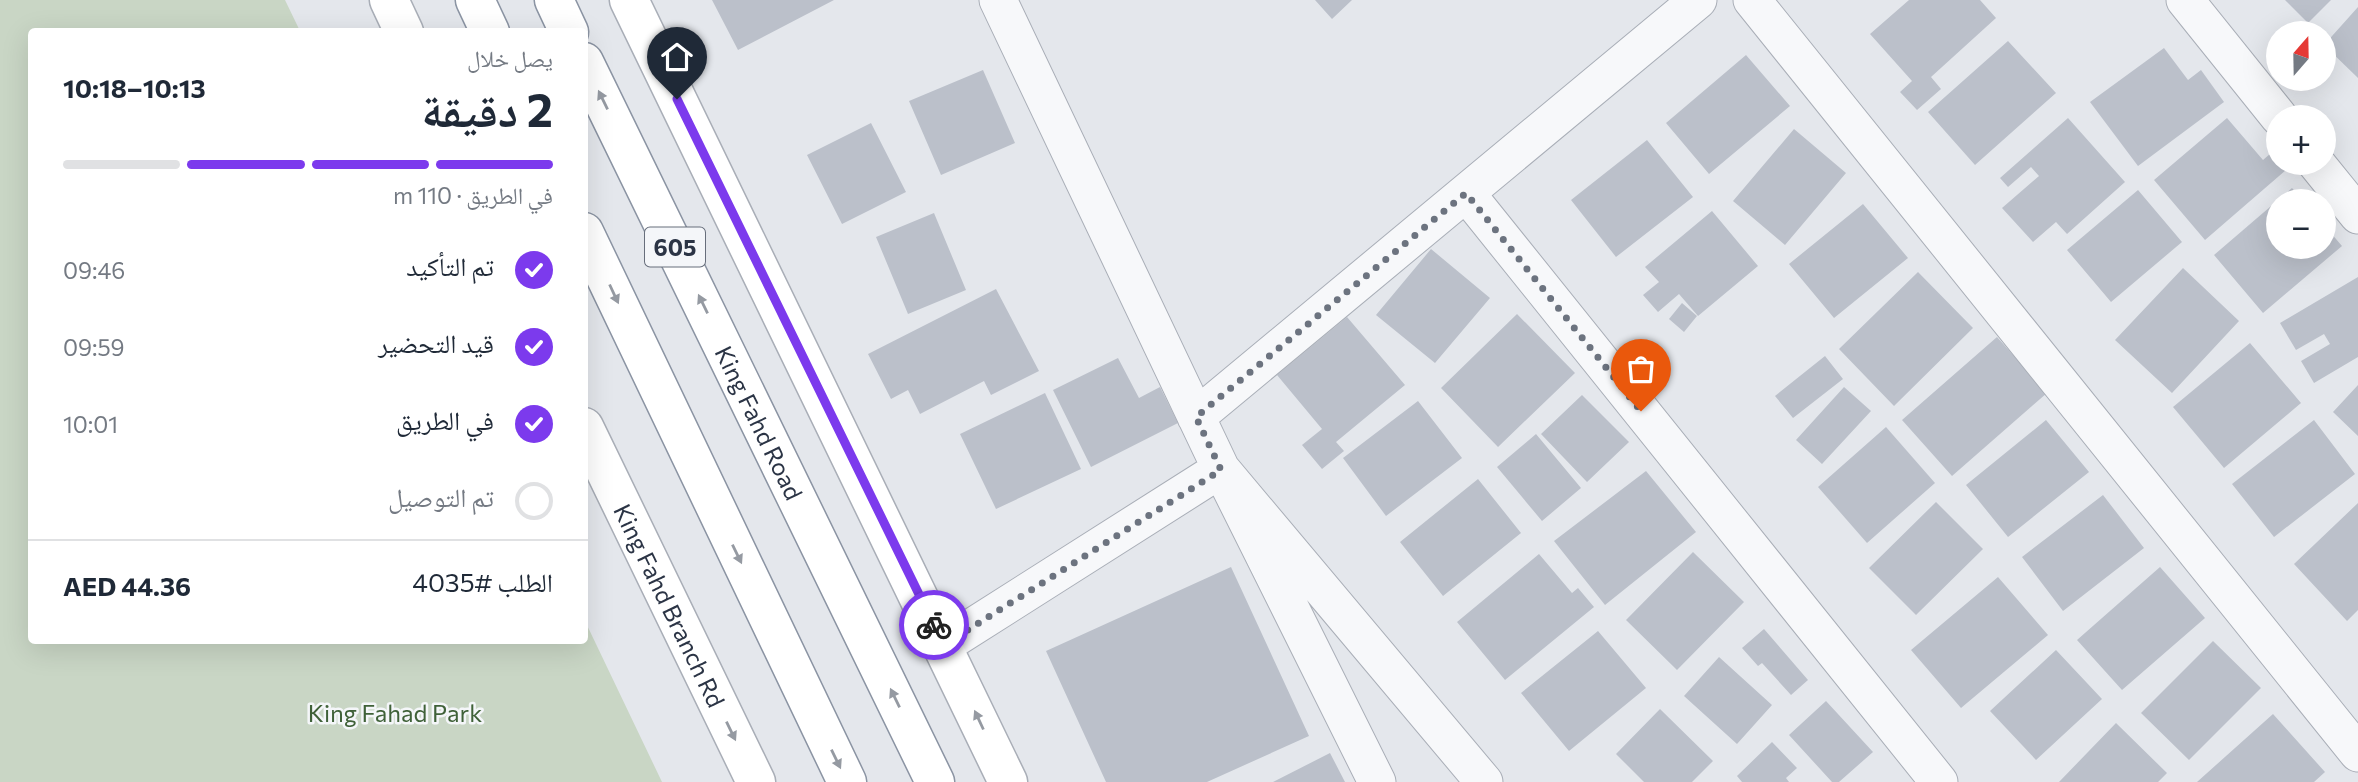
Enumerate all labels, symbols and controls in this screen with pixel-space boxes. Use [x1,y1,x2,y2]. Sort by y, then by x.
north arrow [2266,21,2336,91]
map controls [2266,21,2336,259]
pin [647,27,707,99]
icon: home [658,38,696,76]
text: يصل خلال [467,44,553,72]
text: 10:13–10:18 [63,72,206,103]
text: 2 دقيقة [421,80,553,136]
one-way arrow [597,90,608,110]
button: + [2266,105,2336,175]
text: في الطريق · 110 m [393,181,553,209]
button: − [2266,189,2336,259]
road number: 605 [645,228,705,266]
text: تم التأكيد [406,250,494,281]
icon: check [515,251,553,289]
text: 09:46 [63,256,125,284]
one-way arrow [608,284,619,304]
one-way arrow [698,294,709,314]
text: قيد التحضير [378,327,494,358]
icon: check [515,328,553,366]
text: 09:59 [63,333,125,361]
pin [1611,339,1671,411]
street label: King Fahd Road [710,341,810,504]
icon: bag [1622,350,1660,388]
text: في الطريق [396,404,494,435]
icon: check [515,405,553,443]
text: 10:01 [63,410,118,438]
text: تم التوصيل [388,481,494,512]
street label: King Fahd Branch Rd [609,499,732,712]
one-way arrow [731,544,743,564]
text: الطلب #4035 [412,566,553,597]
text: AED 44.36 [63,570,191,601]
courier [899,590,969,660]
icon: bike [915,606,953,644]
one-way arrow [889,688,901,708]
park label: King Fahad Park [308,698,482,727]
one-way arrow [973,710,985,730]
one-way arrow [726,721,737,741]
one-way arrow [830,749,842,769]

